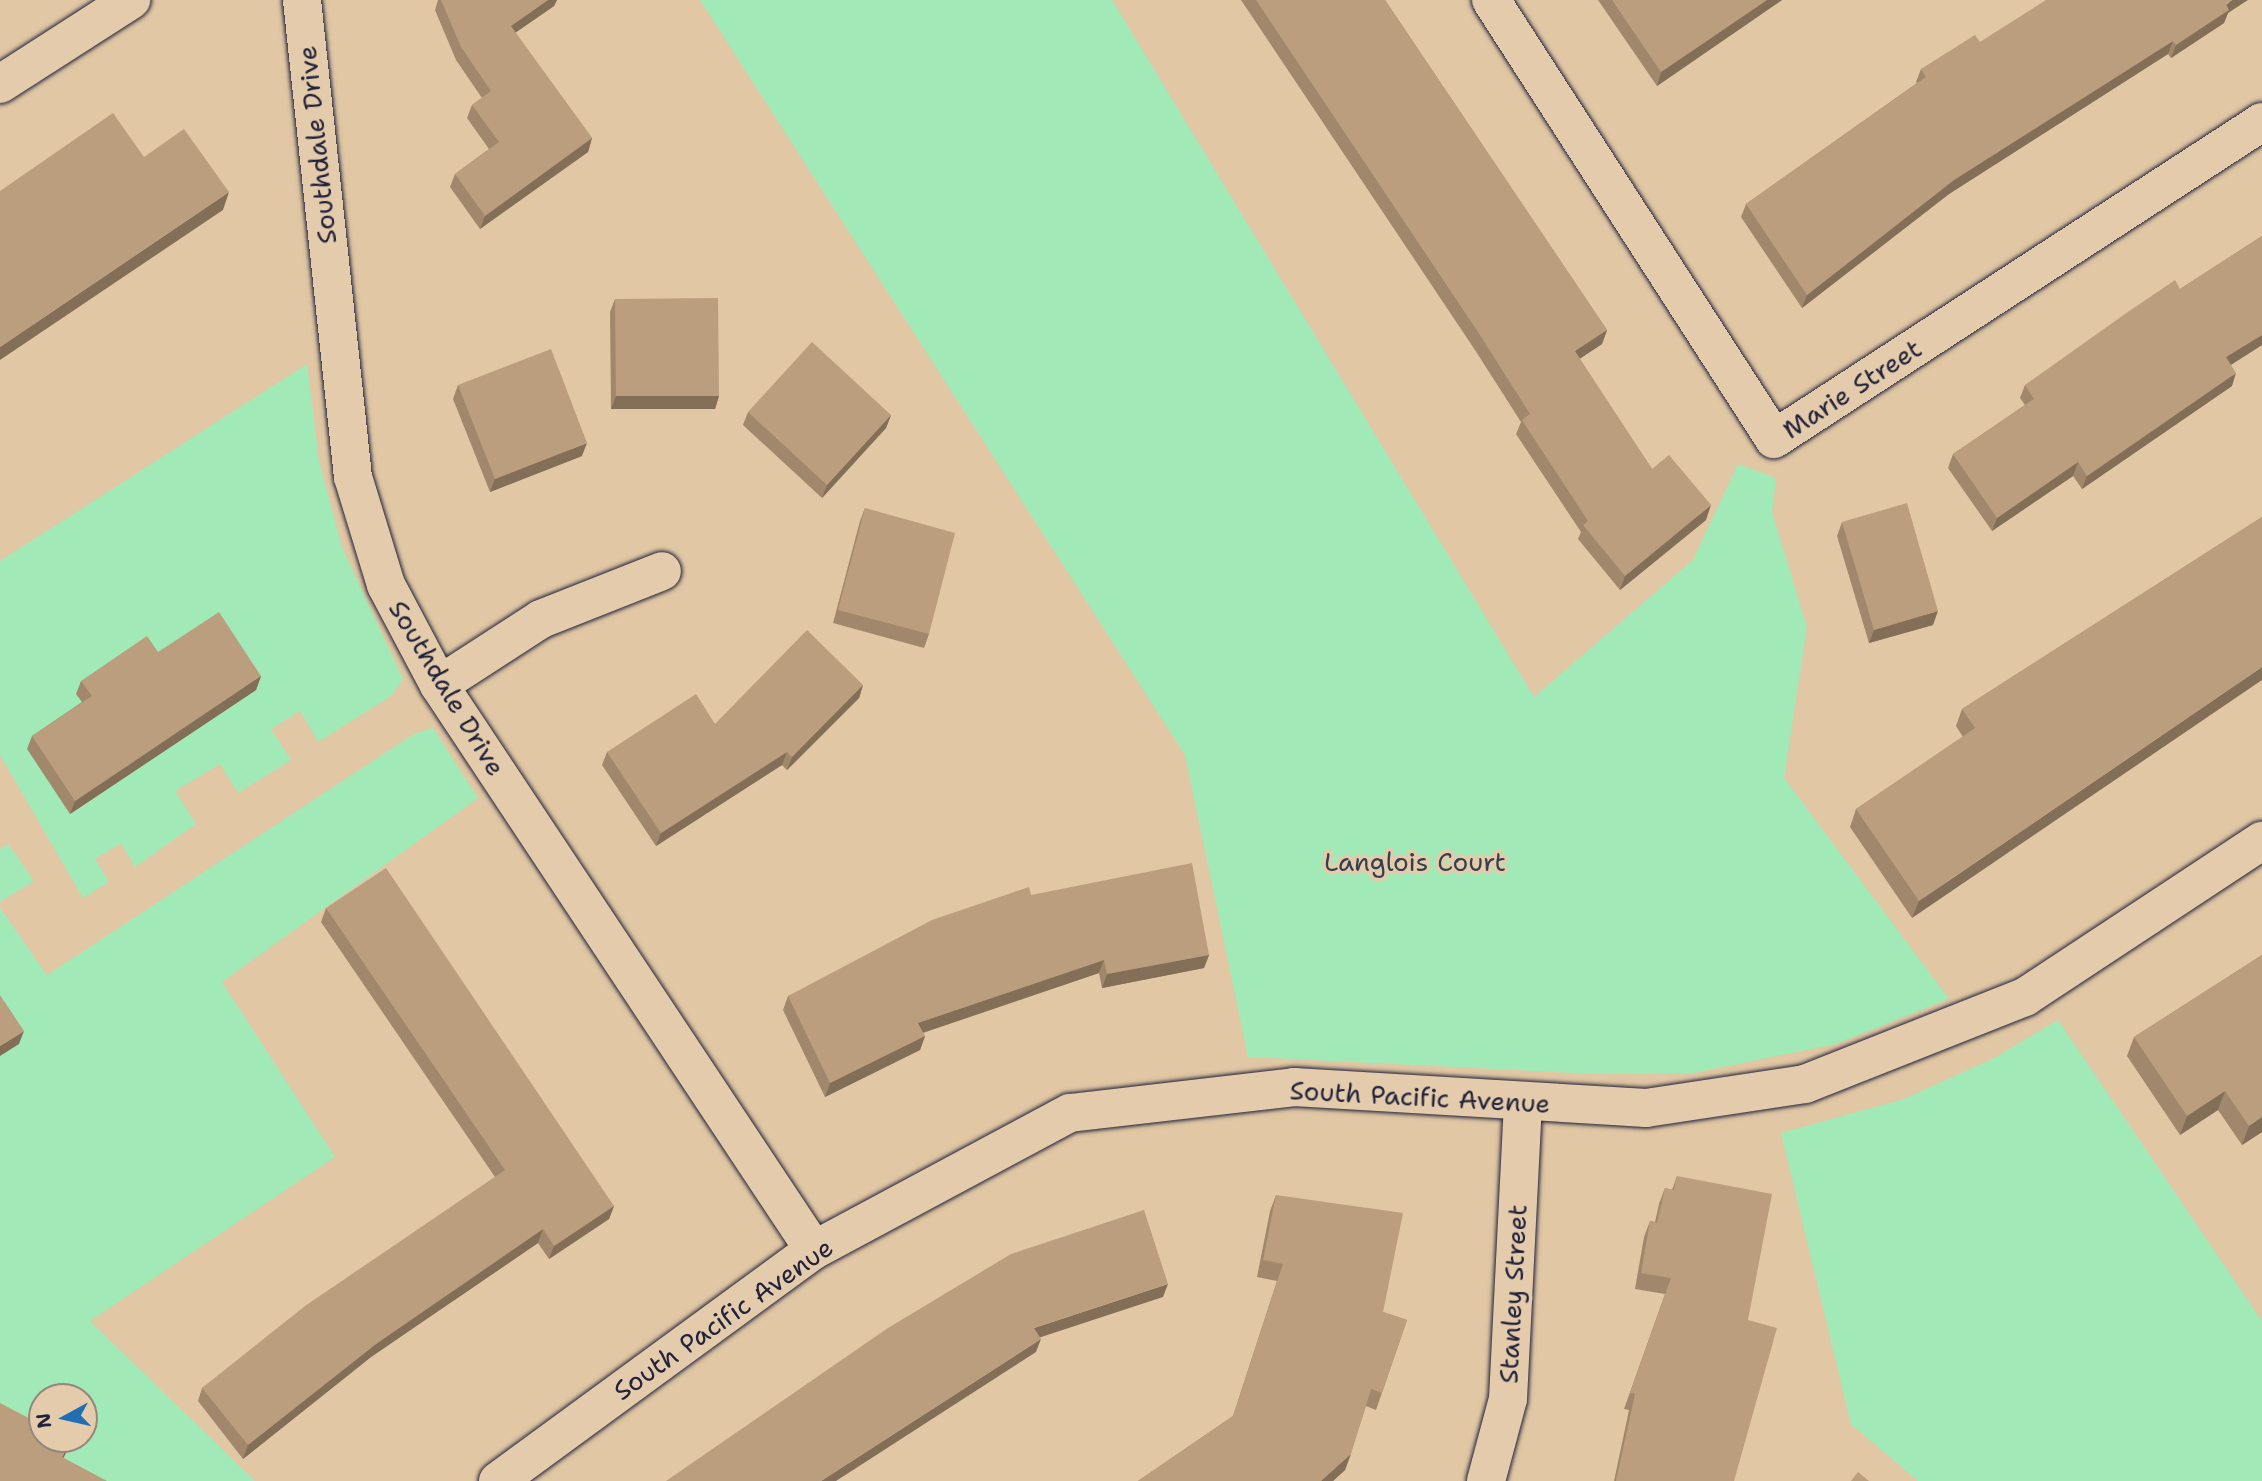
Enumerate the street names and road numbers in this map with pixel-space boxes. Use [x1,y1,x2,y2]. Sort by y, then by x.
street label: Southdale Drive [291,44,343,246]
street label: Marie Street [1777,333,1927,445]
street label: Southdale Drive [382,595,512,781]
street label: South Pacific Avenue [1289,1075,1551,1119]
street label: Stanley Street [1493,1204,1533,1384]
street label: South Pacific Avenue [607,1231,839,1407]

